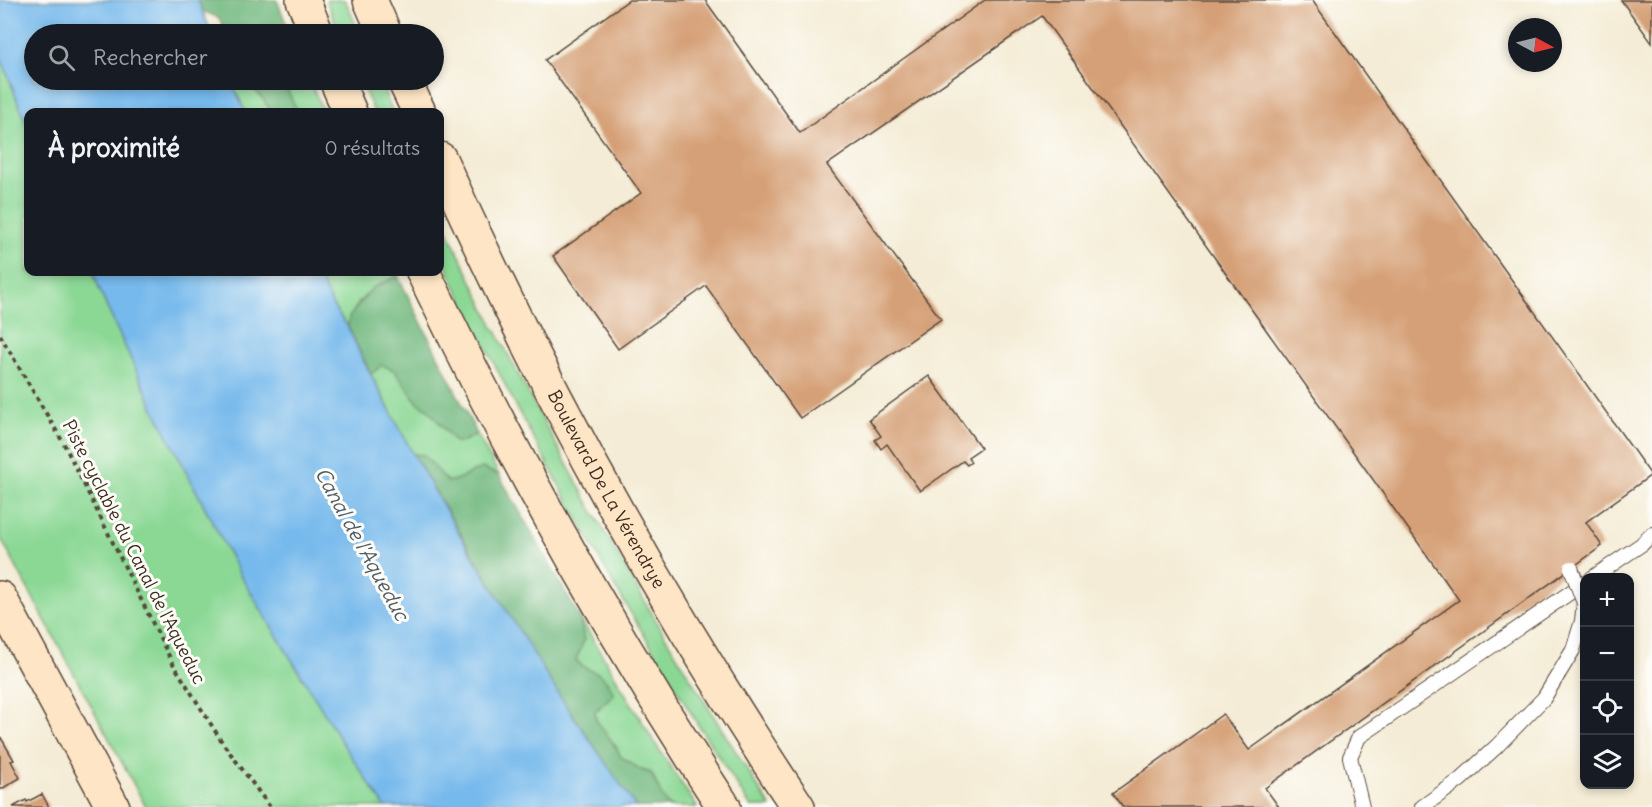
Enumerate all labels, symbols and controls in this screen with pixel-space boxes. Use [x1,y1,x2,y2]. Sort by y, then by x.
north arrow [1508,18,1562,72]
search box [24,24,444,90]
icon: search [45,41,78,74]
text: Rechercher [93,43,208,71]
text: À proximité [48,131,180,164]
text: 0 résultats [324,135,420,160]
street label: Boulevard De La Vérendrye [543,386,671,592]
street label: Piste cyclable du Canal de l'Aqueduc [58,416,211,688]
water label: Canal de l'Aqueduc [310,463,416,626]
map controls [1580,573,1634,789]
button: + [1580,573,1634,627]
button: − [1580,627,1634,681]
button: locate [1580,681,1634,735]
button: layers [1580,735,1634,789]

